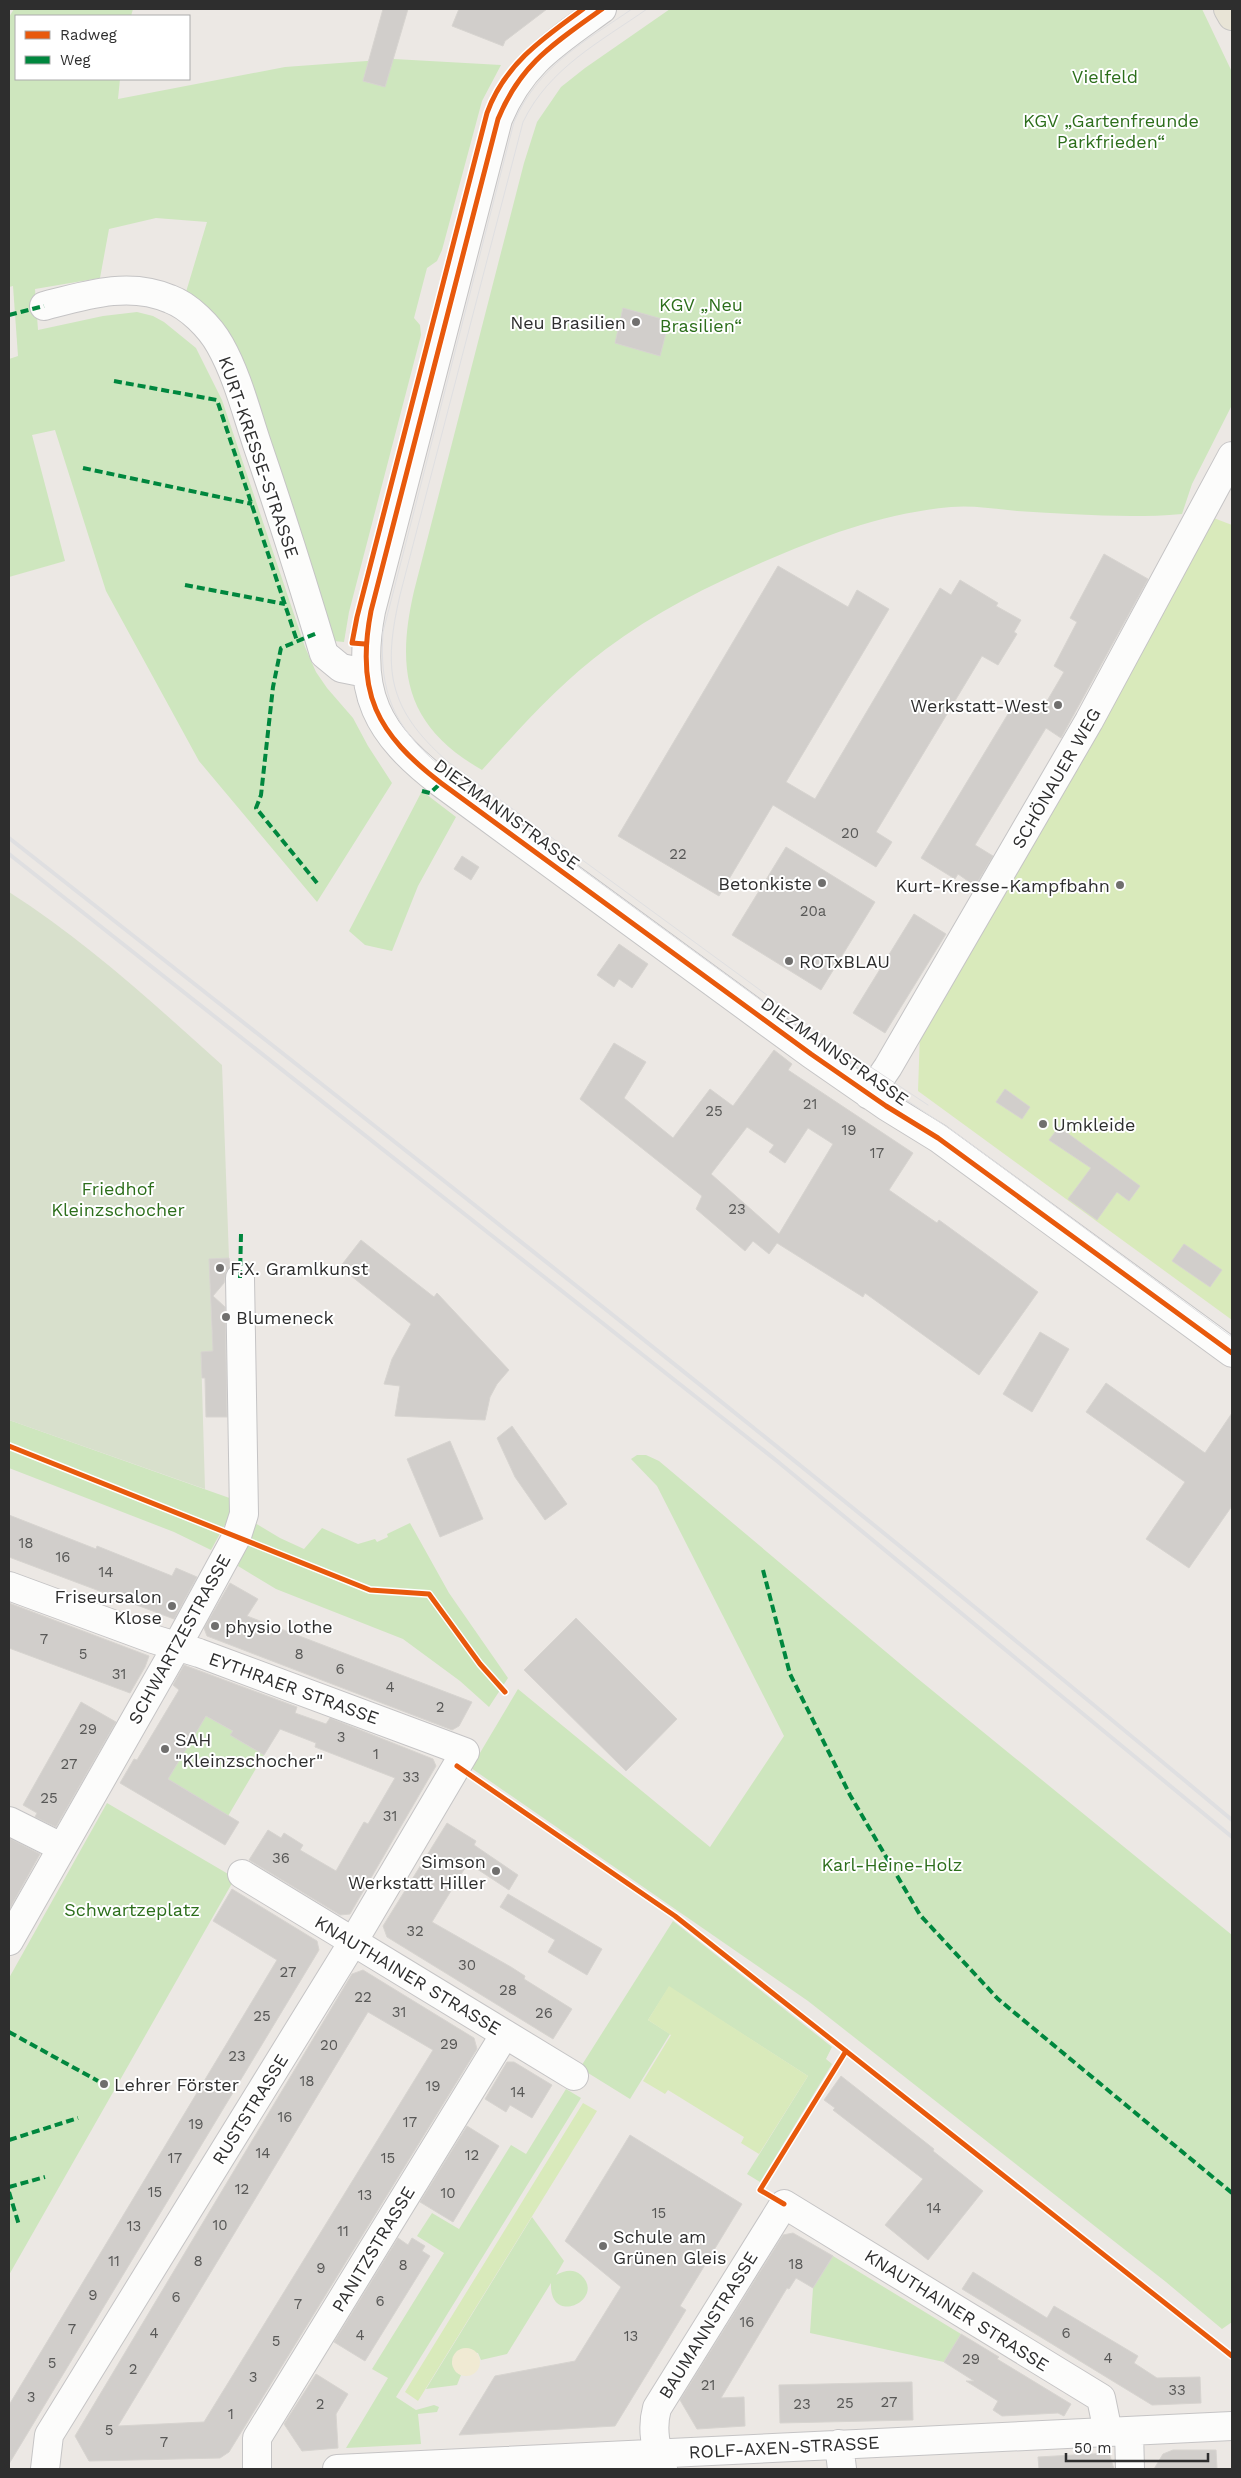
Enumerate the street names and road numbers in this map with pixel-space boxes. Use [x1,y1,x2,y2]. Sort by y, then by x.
street label: KURT-KRESSE-STRASSE [214,353,304,561]
street label: SCHÖNAUER WEG [1007,704,1105,852]
street label: DIEZMANNSTRASSE [430,754,584,874]
street label: DIEZMANNSTRASSE [757,992,913,1110]
street label: SCHWARTZESTRASSE [124,1550,234,1728]
street label: EYTHRAER STRASSE [206,1647,382,1729]
street label: KNAUTHAINER STRASSE [311,1911,505,2039]
street label: RUSTSTRASSE [208,2050,292,2168]
street label: PANITZSTRASSE [327,2182,419,2316]
street label: KNAUTHAINER STRASSE [861,2245,1053,2375]
street label: BAUMANNSTRASSE [654,2248,762,2402]
street label: ROLF-AXEN-STRASSE [688,2432,880,2462]

